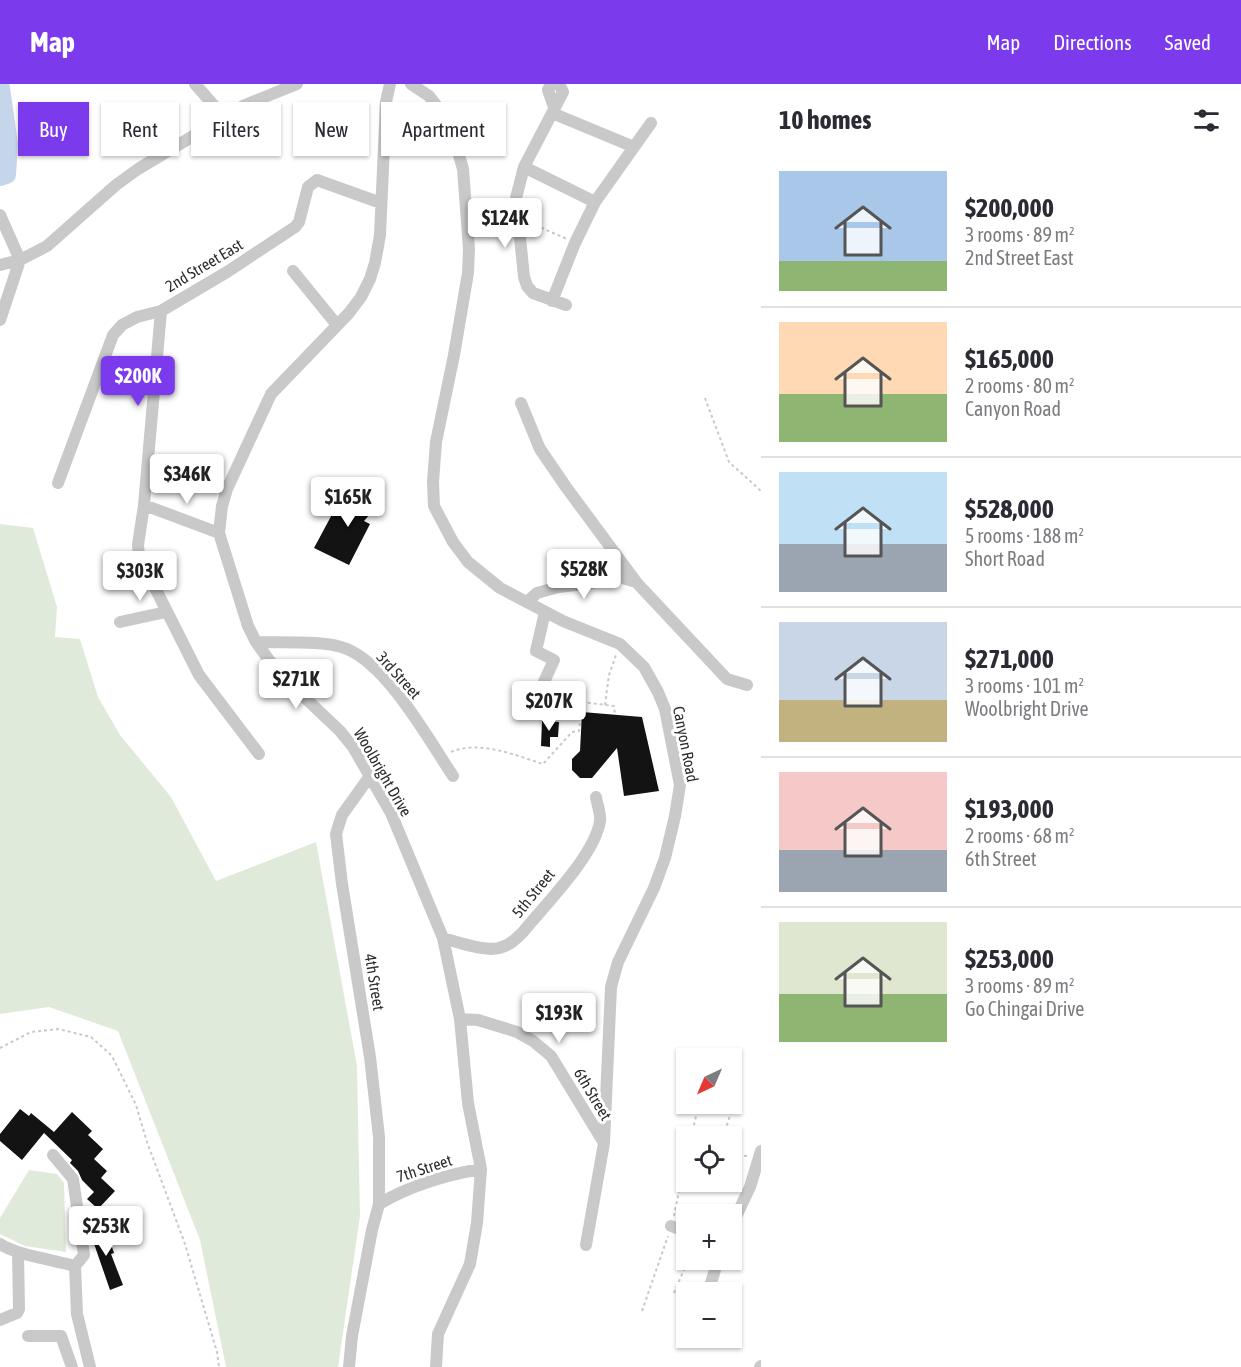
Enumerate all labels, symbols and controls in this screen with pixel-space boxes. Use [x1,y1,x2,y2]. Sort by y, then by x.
text: Map [30,26,75,58]
text: Map [986,30,1020,54]
text: Directions [1053,30,1132,54]
text: Saved [1165,30,1211,54]
chip: Buy [18,102,89,156]
chip: Rent [101,102,179,156]
chip: Filters [191,102,281,156]
chip: New [293,102,369,156]
chip: Apartment [381,102,506,156]
icon: filters [1190,104,1223,137]
text: 10 homes [779,105,872,135]
text: $200,000 [965,193,1054,223]
icon: home [827,195,899,267]
pin: $124K [463,198,547,249]
text: $124K [482,206,528,229]
text: 3 rooms · 89 m² [965,223,1075,246]
street label: 2nd Street East [162,235,246,295]
text: 2nd Street East [965,246,1074,269]
text: $165,000 [965,344,1054,374]
icon: home [827,346,899,418]
pin: $200K [96,356,180,407]
text: $200K [115,364,161,387]
text: 2 rooms · 80 m² [965,374,1075,397]
text: Canyon Road [965,397,1061,420]
pin: $346K [145,454,229,505]
text: $346K [164,462,210,485]
pin: $165K [306,477,390,528]
text: $165K [325,485,371,508]
text: $528,000 [965,494,1054,524]
icon: home [827,496,899,568]
text: 5 rooms · 188 m² [965,524,1084,547]
text: Short Road [965,547,1045,570]
pin: $528K [542,549,626,600]
pin: $303K [98,551,182,602]
text: $528K [561,557,607,580]
text: $303K [117,559,163,582]
text: $271,000 [965,644,1054,674]
icon: home [827,646,899,718]
street label: 3rd Street [373,648,425,703]
pin: $271K [254,659,338,710]
text: $271K [273,667,319,690]
text: 3 rooms · 101 m² [965,674,1084,697]
pin: $207K [507,681,591,732]
text: $207K [526,689,572,712]
text: Woolbright Drive [965,697,1089,720]
street label: Canyon Road [669,705,702,784]
street label: Woolbright Drive [350,725,416,820]
text: $193,000 [965,794,1054,824]
icon: home [827,796,899,868]
text: 2 rooms · 68 m² [965,824,1075,847]
text: 6th Street [965,847,1036,870]
street label: 5th Street [508,865,558,921]
text: $253,000 [965,944,1054,974]
icon: home [827,946,899,1018]
street label: 4th Street [362,952,388,1012]
text: 3 rooms · 89 m² [965,974,1075,997]
pin: $193K [517,993,601,1044]
text: Go Chingai Drive [965,997,1084,1020]
text: $193K [536,1001,582,1024]
north arrow [676,1048,742,1114]
map controls [676,1048,742,1348]
street label: 6th Street [571,1065,616,1123]
button: locate [676,1126,742,1192]
street label: 7th Street [394,1150,454,1185]
button: + [676,1204,742,1270]
pin: $253K [64,1206,148,1257]
text: $253K [83,1214,129,1237]
button: − [676,1282,742,1348]

